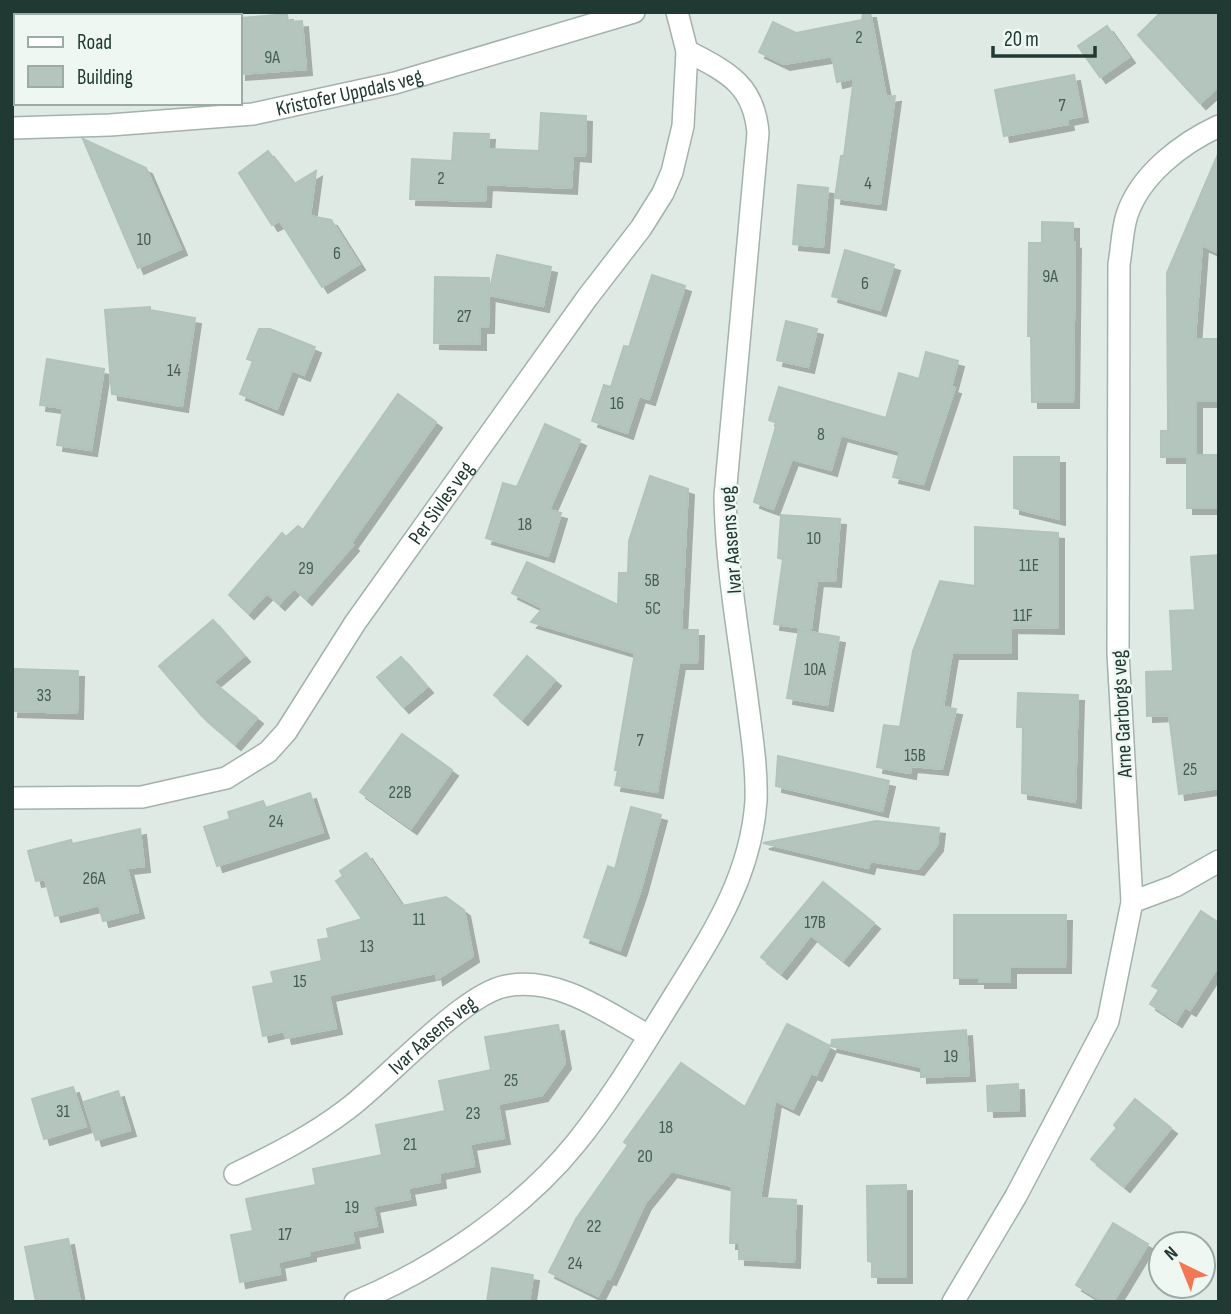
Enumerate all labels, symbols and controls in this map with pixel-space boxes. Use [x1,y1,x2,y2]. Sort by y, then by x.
legend [14,14,242,105]
scale bar [993,14,1094,58]
house number: 2 [855,27,863,48]
text: 20 m [1004,27,1039,52]
text: Road [77,30,112,55]
house number: 9A [264,47,280,68]
street label: Kristofer Uppdals veg [274,63,425,121]
text: Building [77,65,133,90]
house number: 7 [1058,95,1066,116]
house number: 2 [437,168,445,189]
house number: 4 [864,173,872,194]
house number: 10 [137,229,151,250]
house number: 6 [333,243,341,264]
house number: 9A [1042,266,1058,287]
house number: 6 [861,273,869,294]
house number: 27 [457,306,472,327]
house number: 14 [167,360,181,381]
house number: 16 [610,393,624,414]
house number: 8 [817,424,825,445]
street label: Per Sivles veg [403,457,479,549]
street label: Ivar Aasens veg [715,485,747,595]
house number: 18 [518,514,532,535]
house number: 10 [807,528,821,549]
house number: 11E [1019,555,1039,576]
house number: 29 [298,558,314,579]
house number: 5B [644,570,660,591]
house number: 5C [645,598,661,619]
house number: 11F [1013,605,1033,626]
street label: Arne Garborgs veg [1106,650,1138,779]
house number: 10A [804,659,826,680]
house number: 33 [36,685,52,706]
house number: 7 [636,730,644,751]
house number: 15B [904,745,926,766]
house number: 25 [1183,759,1197,780]
house number: 22B [389,782,411,803]
house number: 24 [269,811,284,832]
house number: 26A [82,868,106,889]
house number: 11 [413,909,426,930]
house number: 17B [804,912,826,933]
house number: 13 [360,936,374,957]
house number: 15 [293,971,307,992]
street label: Ivar Aasens veg [383,990,481,1079]
house number: 19 [944,1046,958,1067]
house number: 25 [504,1070,518,1091]
house number: 31 [56,1101,71,1122]
house number: 23 [466,1103,481,1124]
house number: 18 [659,1117,673,1138]
house number: 21 [403,1134,418,1155]
house number: 20 [637,1146,653,1167]
house number: 19 [345,1197,359,1218]
house number: 22 [587,1216,601,1237]
house number: 17 [278,1224,293,1245]
north arrow [1147,1230,1217,1300]
text: N [1160,1242,1183,1266]
house number: 24 [568,1253,583,1274]

